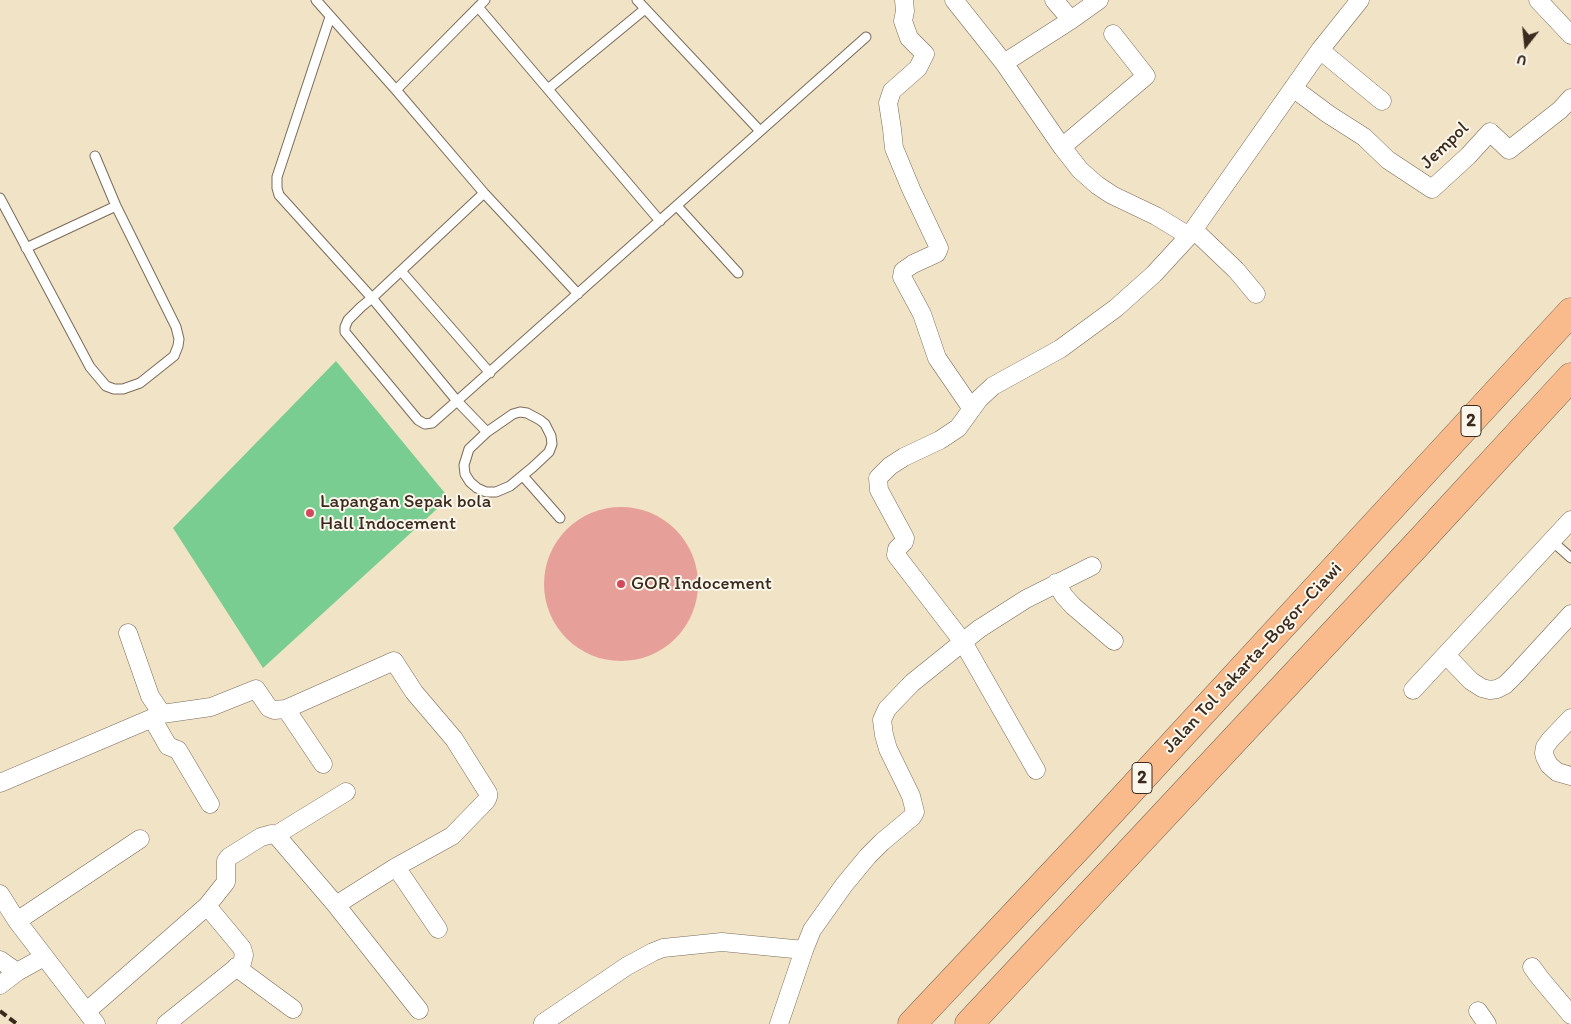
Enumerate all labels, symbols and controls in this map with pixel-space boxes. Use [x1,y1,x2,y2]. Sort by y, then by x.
north arrow [1501,20,1551,70]
text: U [1515,50,1529,69]
street label: Jempol [1416,117,1474,175]
road number: 2 [1461,406,1481,436]
place label: Lapangan Sepak bola Hall Indocement [320,491,491,535]
marker: Lapangan Sepak bola Hall Indocement [304,507,316,519]
street label: Jalan Tol Jakarta–Bogor–Ciawi [1158,558,1348,758]
place label: GOR Indocement [631,573,772,595]
marker: GOR Indocement [615,578,627,590]
road number: 2 [1132,762,1152,794]

